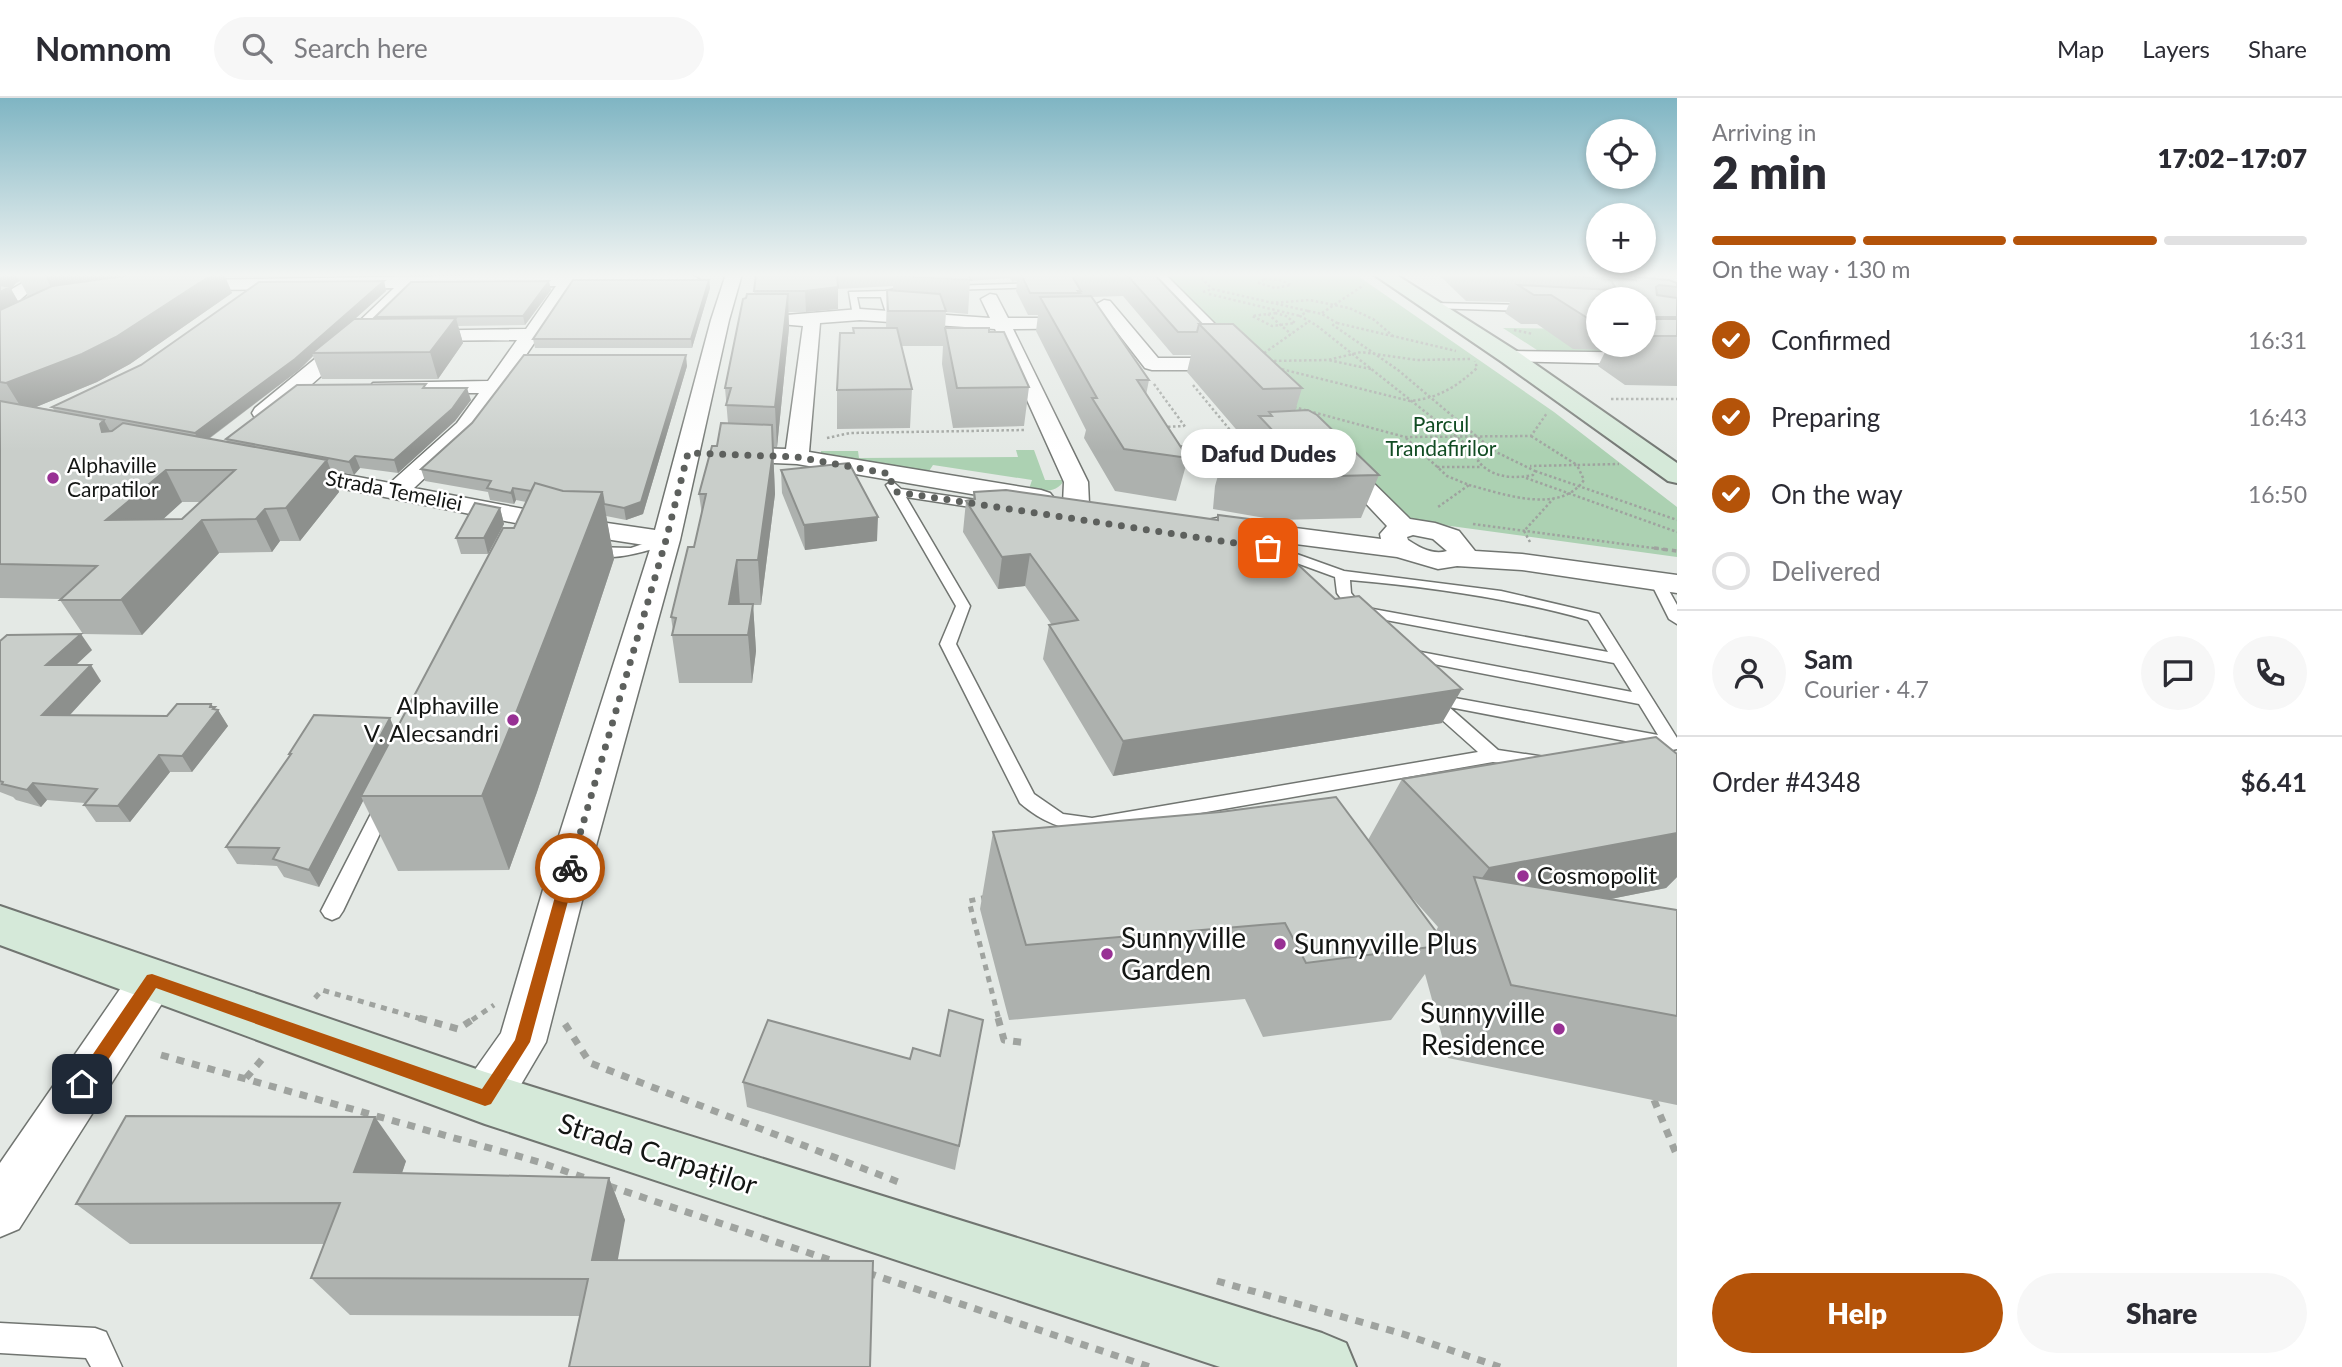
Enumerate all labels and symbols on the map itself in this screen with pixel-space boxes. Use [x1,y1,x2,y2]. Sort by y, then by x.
park label: Parcul Trandafirilor [1386,411,1497,460]
callout: Dafud Dudes [1180,429,1356,478]
place label: Alphaville Carpatilor [67,452,159,501]
street label: Strada Temeliei [324,464,465,515]
marker: Alphaville Carpatilor [45,470,61,486]
pin [1238,518,1298,578]
place label: Alphaville V. Alecsandri [364,690,499,747]
marker: Alphaville V. Alecsandri [505,712,521,728]
courier [535,833,605,903]
place label: Cosmopolit [1537,860,1658,889]
marker: Cosmopolit [1515,868,1531,884]
place label: Sunnyville Garden [1121,920,1246,986]
place label: Sunnyville Plus [1294,926,1477,960]
marker: Sunnyville Plus [1272,936,1288,952]
marker: Sunnyville Garden [1099,946,1115,962]
place label: Sunnyville Residence [1420,995,1545,1061]
marker: Sunnyville Residence [1551,1021,1567,1037]
pin [52,1054,112,1114]
street label: Strada Carpaților [555,1105,762,1201]

